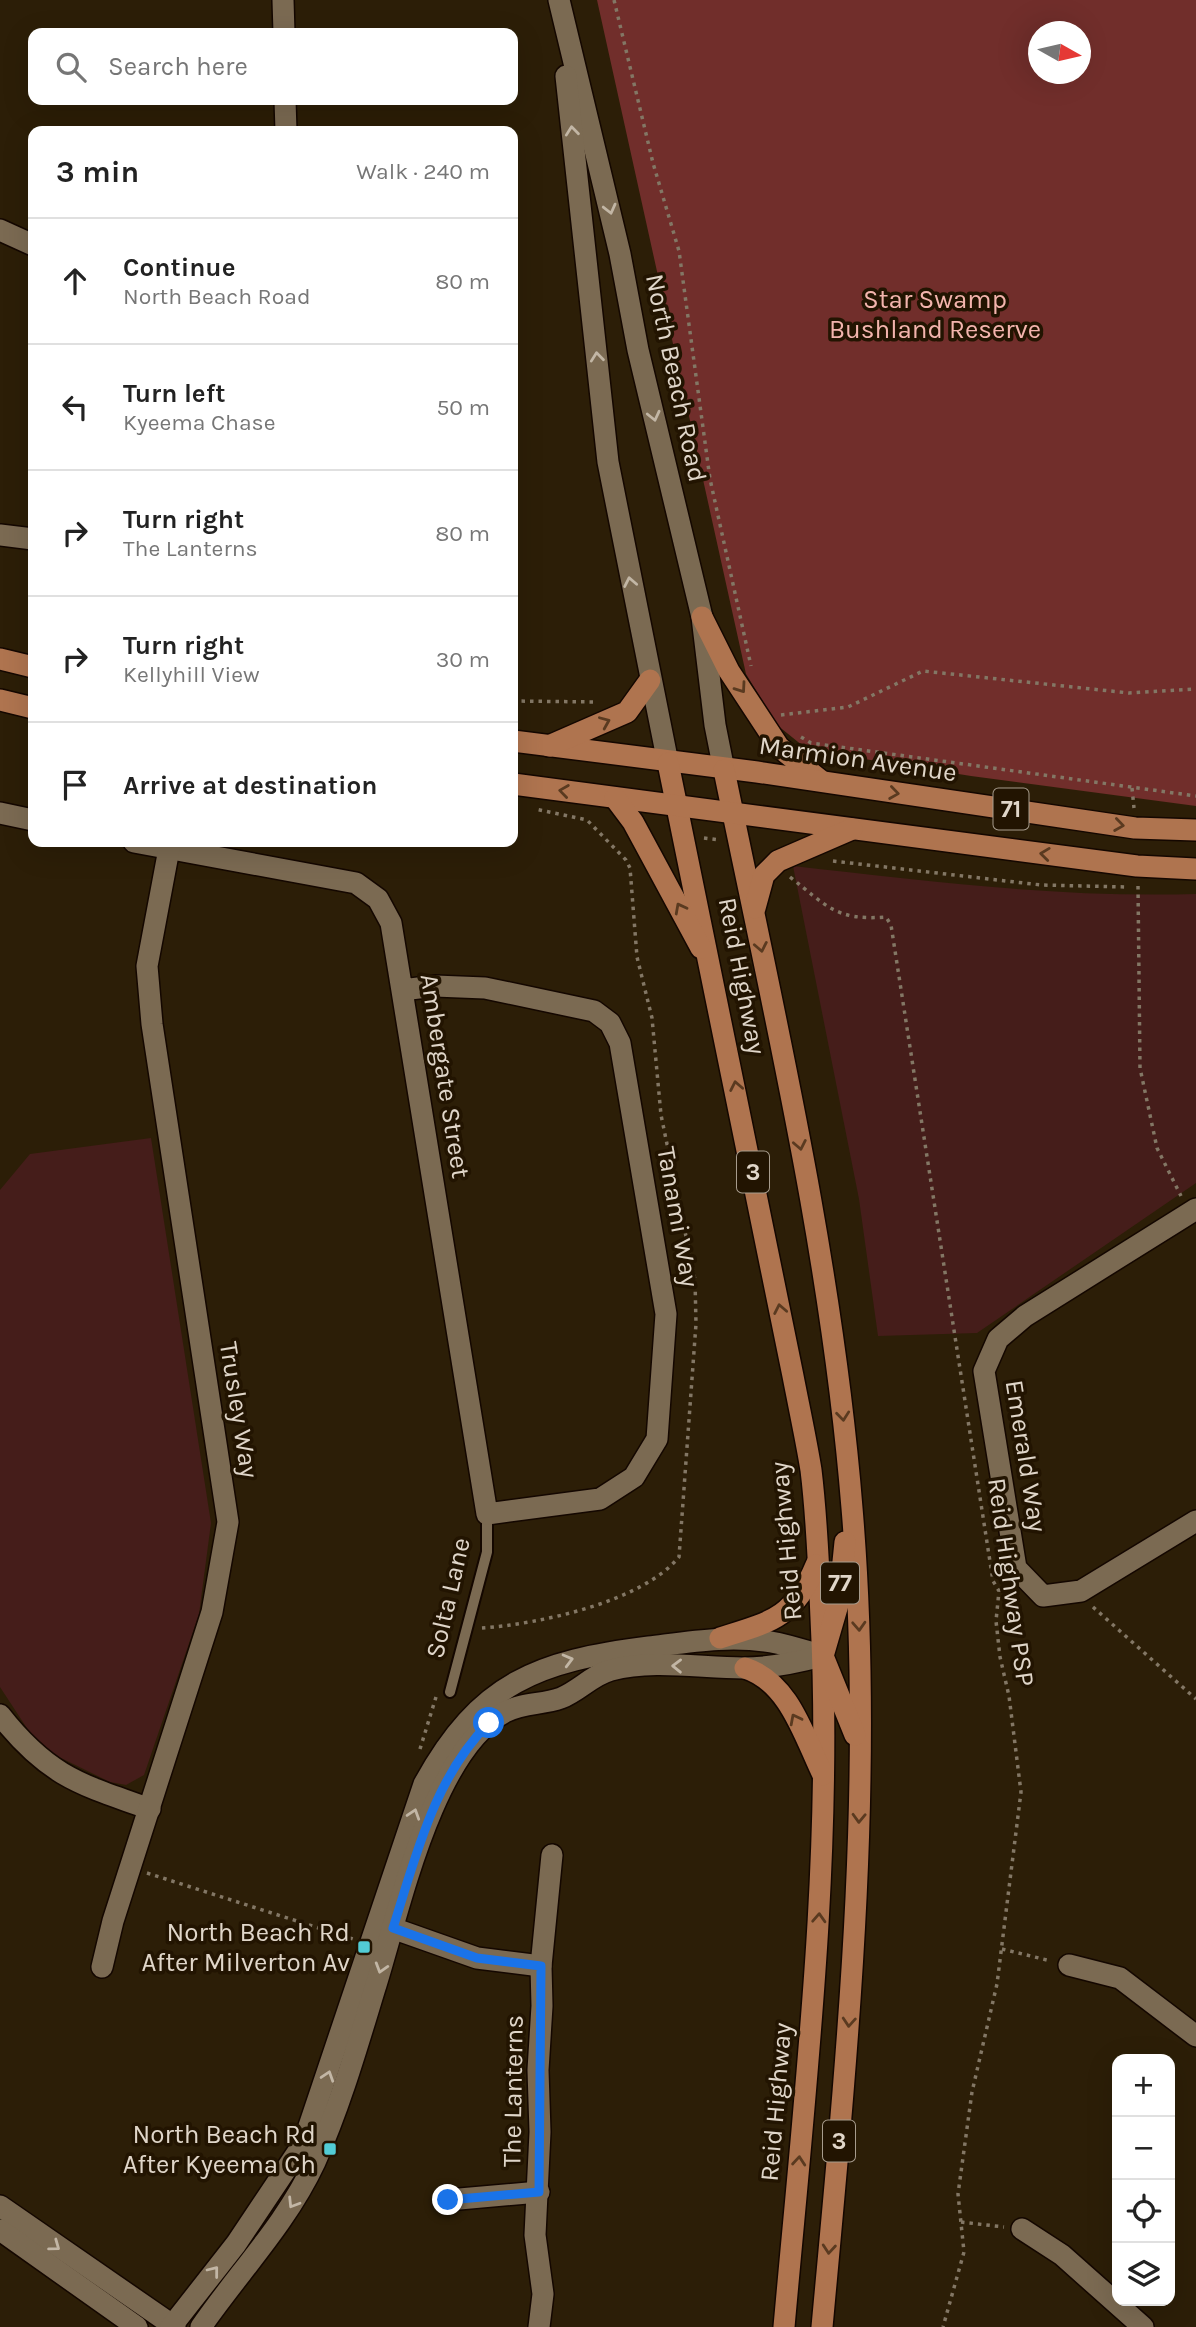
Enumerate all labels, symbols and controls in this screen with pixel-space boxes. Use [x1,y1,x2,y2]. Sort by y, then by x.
north arrow [1028,21,1091,84]
search box [28,28,518,105]
icon: search [52,48,90,86]
text: Search here [108,51,248,82]
one-way arrow [565,125,580,136]
text: 3 min [56,154,139,190]
text: Walk · 240 m [356,158,490,185]
one-way arrow [602,203,616,215]
text: Continue [123,252,235,283]
icon: ahead [56,262,94,300]
text: 80 m [435,268,490,295]
street label: North Beach Road [639,271,713,485]
text: North Beach Road [123,283,311,310]
park label: Star Swamp Bushland Reserve [829,284,1041,345]
one-way arrow [590,351,605,362]
text: Turn left [123,378,225,409]
icon: left [56,388,94,426]
text: 50 m [436,394,490,421]
text: Kyeema Chase [123,409,275,436]
one-way arrow [646,410,660,422]
text: Turn right [123,504,244,535]
icon: right [56,514,94,552]
text: 80 m [435,520,490,547]
text: The Lanterns [123,535,258,562]
one-way arrow [624,576,639,588]
text: Turn right [123,630,244,661]
icon: right [56,640,94,678]
text: 30 m [436,646,490,673]
text: Kellyhill View [123,661,260,688]
one-way arrow [733,680,745,693]
one-way arrow [598,716,610,730]
street label: Marmion Avenue [757,730,959,788]
icon: arrive [56,766,94,804]
text: Arrive at destination [123,770,377,801]
one-way arrow [558,784,570,799]
one-way arrow [888,785,899,800]
road number: 71 [993,788,1028,830]
one-way arrow [1113,817,1125,832]
one-way arrow [1040,847,1051,862]
street label: Reid Highway [712,895,772,1057]
one-way arrow [675,903,688,915]
one-way arrow [752,941,767,953]
street label: Ambergate Street [414,972,477,1181]
one-way arrow [729,1080,744,1092]
one-way arrow [792,1139,807,1151]
street label: Tanami Way [650,1144,706,1290]
road number: 3 [737,1152,769,1192]
one-way arrow [773,1303,788,1315]
street label: Trusley Way [213,1340,265,1480]
street label: Emerald Way [999,1378,1053,1534]
one-way arrow [835,1410,850,1422]
street label: Reid Highway [764,1460,808,1622]
street label: Reid Highway PSP [981,1476,1041,1688]
street label: Solta Lane [419,1535,477,1661]
road number: 77 [821,1562,859,1604]
one-way arrow [851,1621,866,1632]
one-way arrow [562,1654,574,1669]
one-way arrow [671,1658,682,1674]
route start [473,1707,504,1738]
one-way arrow [790,1714,804,1726]
one-way arrow [406,1808,420,1820]
one-way arrow [851,1813,866,1824]
one-way arrow [811,1913,826,1924]
place label: North Beach Rd After Milverton Av [142,1917,350,1978]
marker: North Beach Rd After Milverton Av [356,1939,372,1955]
one-way arrow [375,1961,390,1973]
street label: The Lanterns [496,2015,530,2167]
one-way arrow [842,2017,857,2028]
street label: Reid Highway [754,2021,798,2183]
map controls [1112,2054,1175,2306]
button: + [1112,2054,1175,2117]
one-way arrow [320,2071,334,2083]
button: − [1112,2117,1175,2180]
place label: North Beach Rd After Kyeema Ch [123,2119,316,2180]
road number: 3 [823,2120,855,2162]
marker: North Beach Rd After Kyeema Ch [322,2141,338,2157]
one-way arrow [791,2156,806,2167]
button: locate [1112,2180,1175,2243]
route end [432,2184,463,2215]
one-way arrow [288,2195,301,2208]
one-way arrow [47,2238,60,2250]
button: layers [1112,2243,1175,2306]
one-way arrow [822,2244,837,2255]
one-way arrow [206,2266,219,2279]

